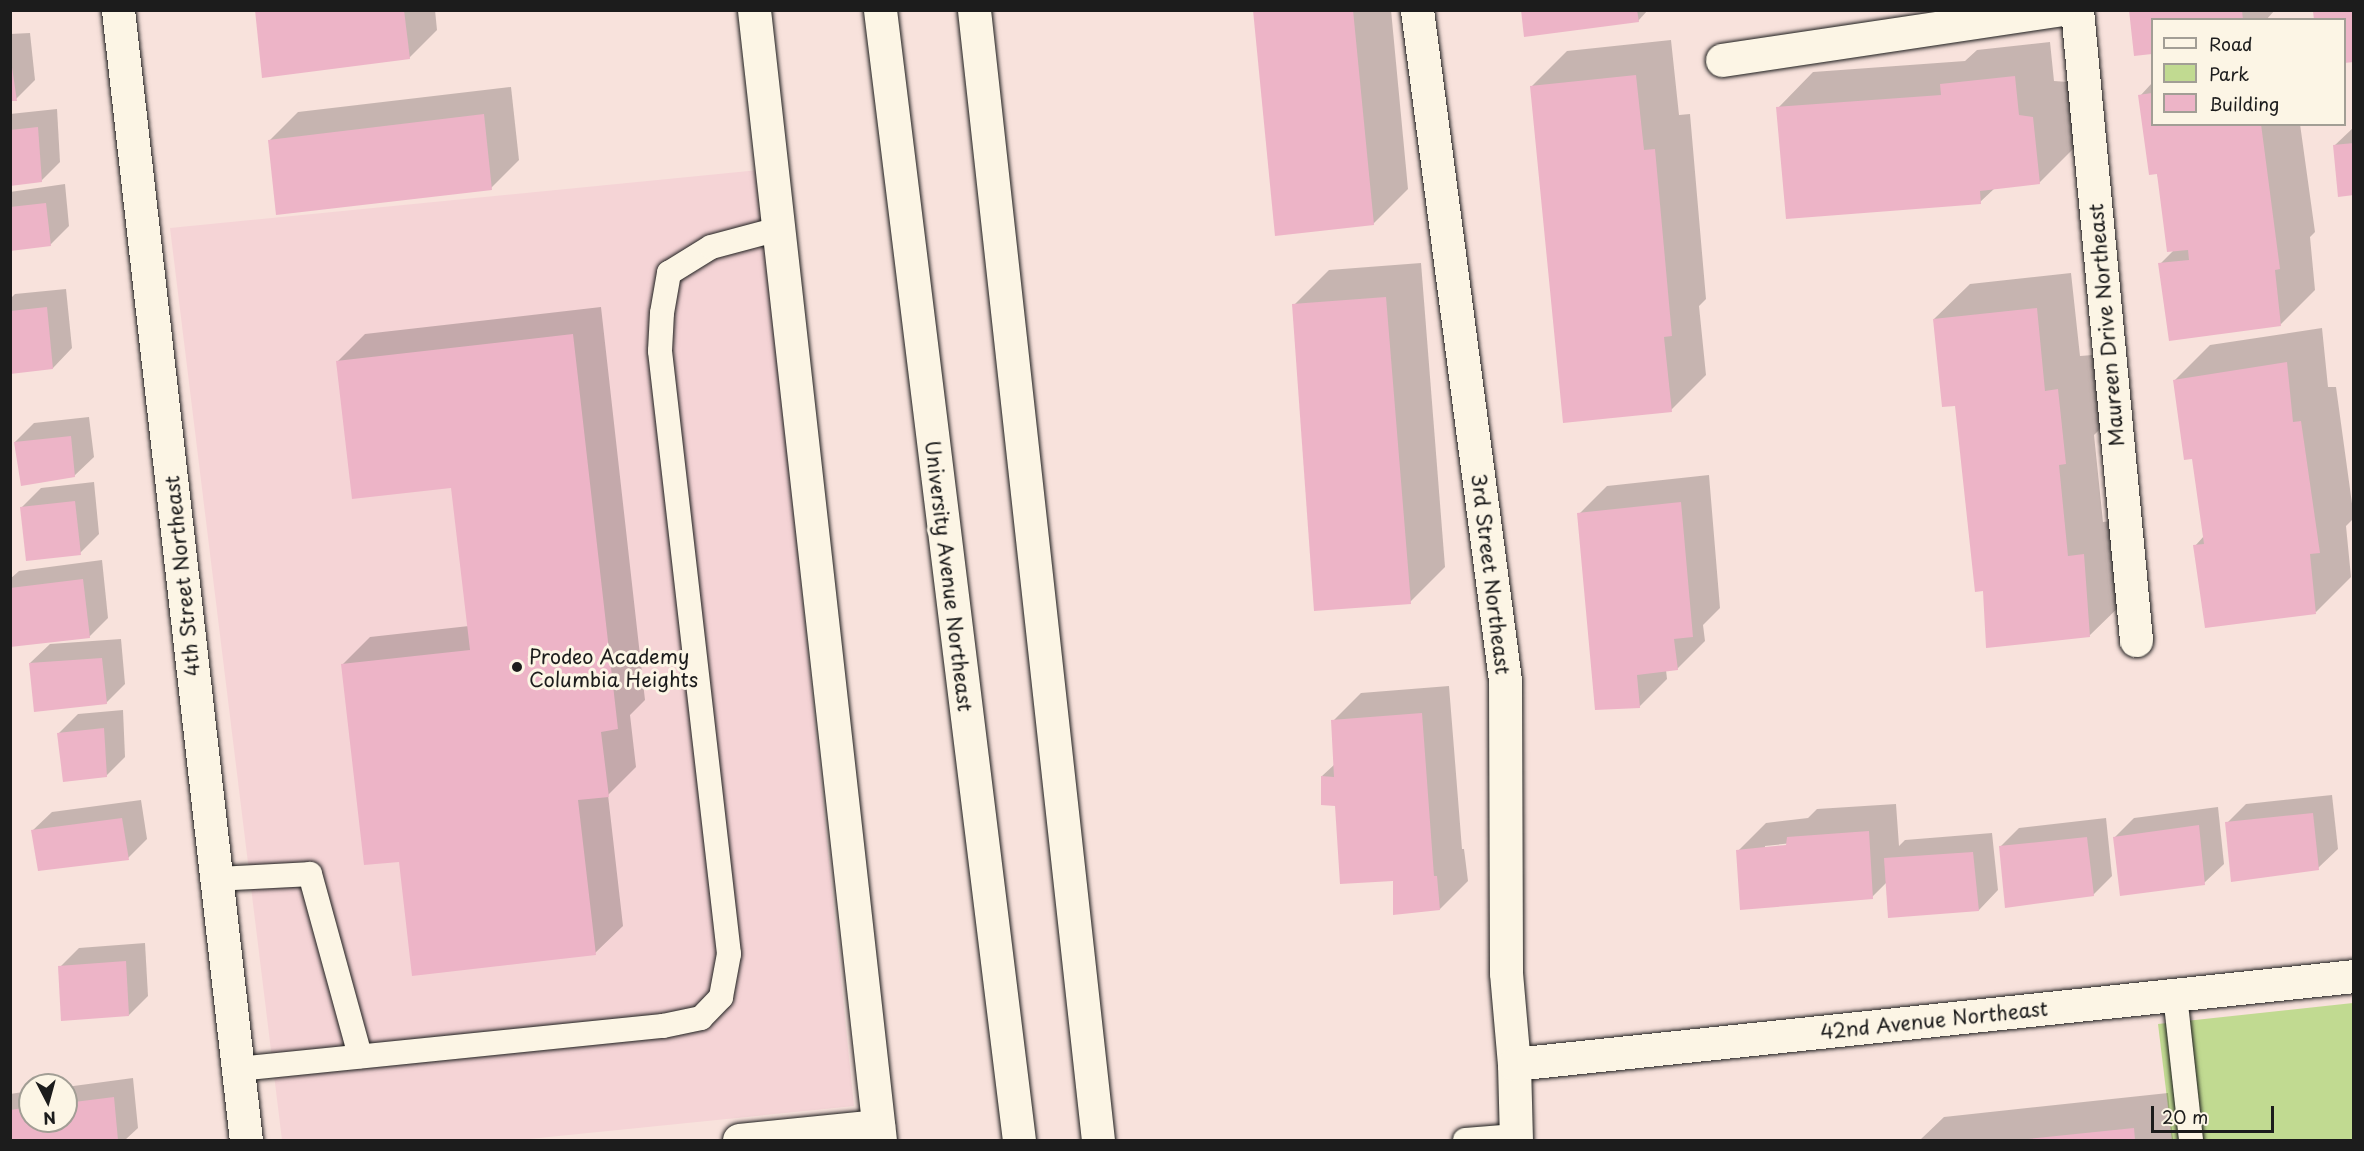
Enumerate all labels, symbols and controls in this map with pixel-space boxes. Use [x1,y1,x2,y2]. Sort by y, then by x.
legend [2151,18,2346,126]
text: Road [2209,30,2253,57]
text: Park [2209,60,2249,87]
text: Building [2209,90,2279,117]
street label: Maureen Drive Northeast [2083,201,2129,449]
street label: University Avenue Northeast [920,439,978,713]
street label: 3rd Street Northeast [1467,472,1515,676]
street label: 4th Street Northeast [160,474,204,678]
place label: Prodeo Academy Columbia Heights [529,644,697,691]
marker: Prodeo Academy Columbia Heights [510,660,524,674]
street label: 42nd Avenue Northeast [1819,996,2049,1044]
north arrow [18,1073,78,1133]
scale bar [2154,1094,2277,1132]
text: 20 m [2162,1103,2208,1130]
text: N [42,1106,57,1132]

